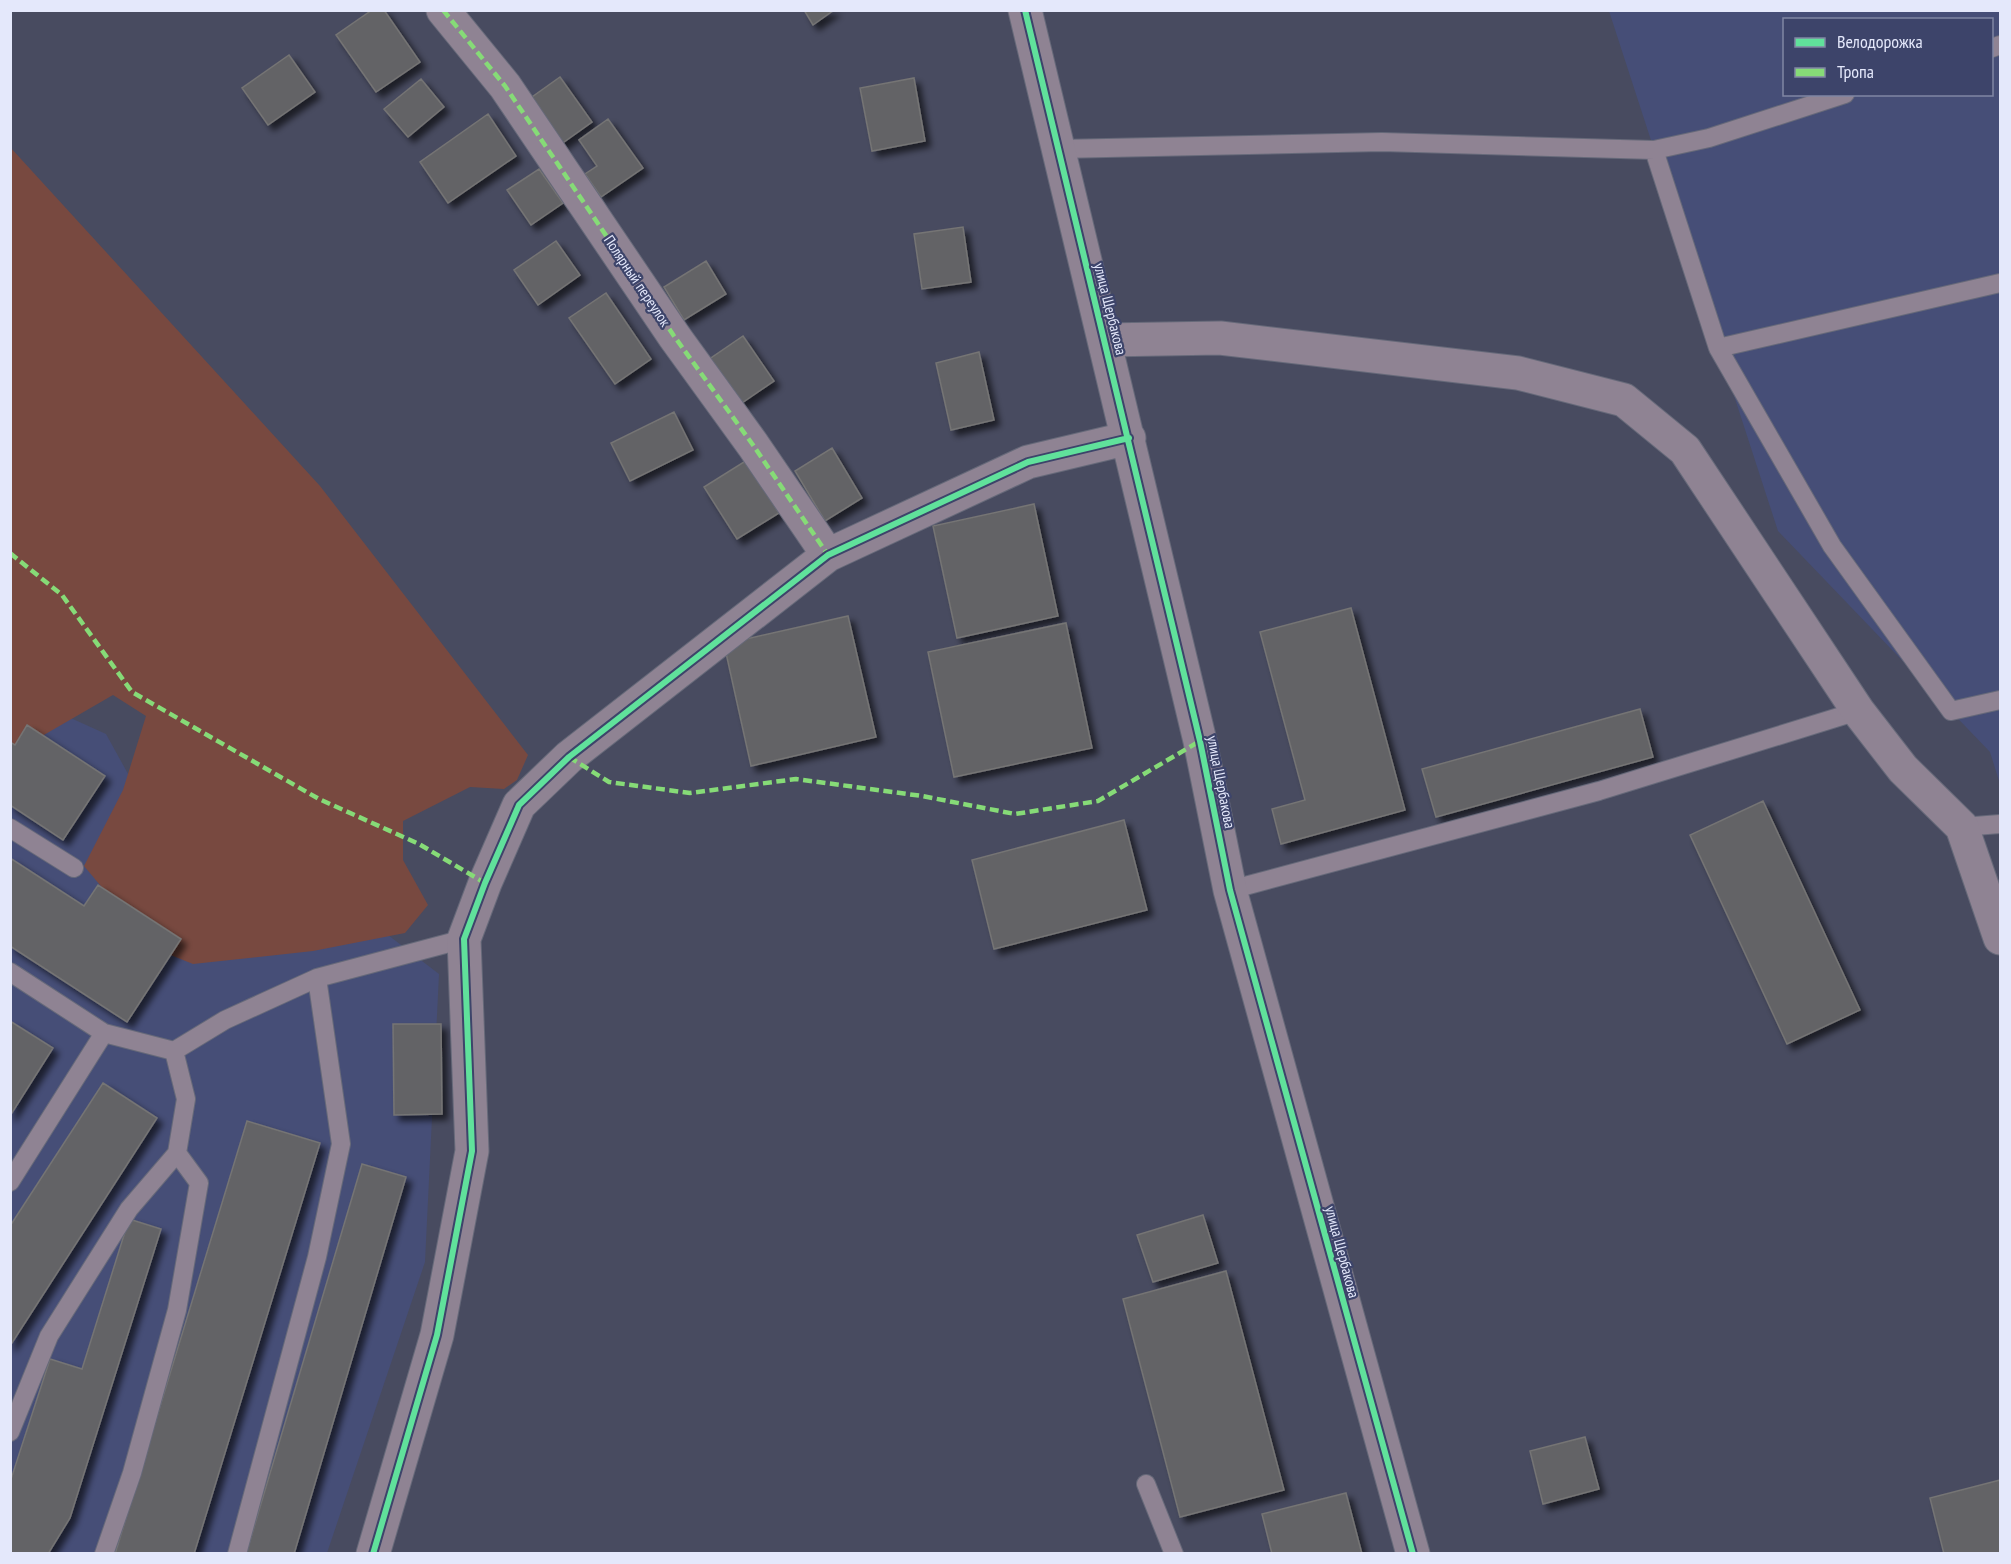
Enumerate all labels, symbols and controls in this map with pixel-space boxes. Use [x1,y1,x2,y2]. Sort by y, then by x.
legend [1783,18,1993,96]
text: Велодорожка [1837,30,1923,53]
text: Тропа [1837,60,1874,83]
street label: Полярный переулок [600,231,675,330]
street label: улица Щербакова [1090,261,1131,357]
street label: улица Щербакова [1203,734,1240,830]
street label: улица Щербакова [1321,1204,1364,1300]

